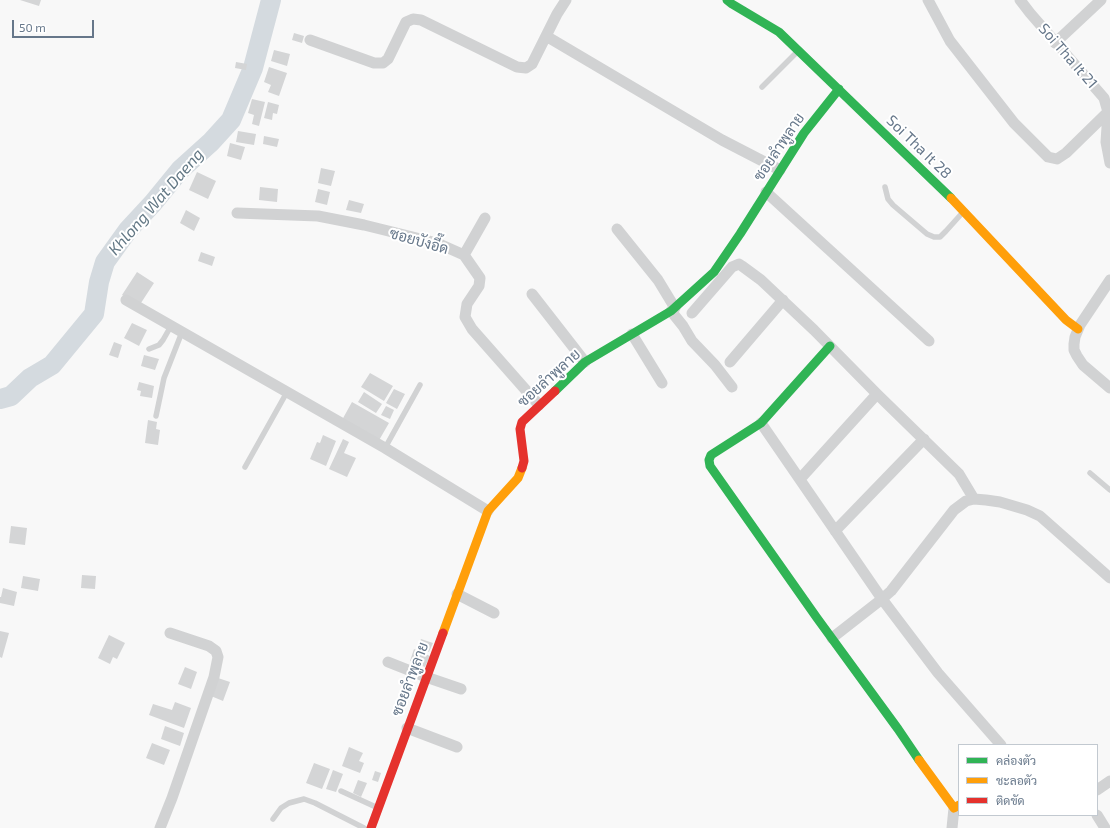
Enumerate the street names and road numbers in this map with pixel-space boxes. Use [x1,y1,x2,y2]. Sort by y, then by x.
street label: Soi Tha It 21 [1035,20,1101,92]
street label: ซอยลำพูลาย [750,110,808,184]
street label: Soi Tha It 28 [883,112,955,182]
street label: ซอยบังอี๊ด [387,224,451,258]
street label: ซอยลำพูลาย [514,345,584,411]
street label: ซอยลำพูลาย [388,639,432,719]

